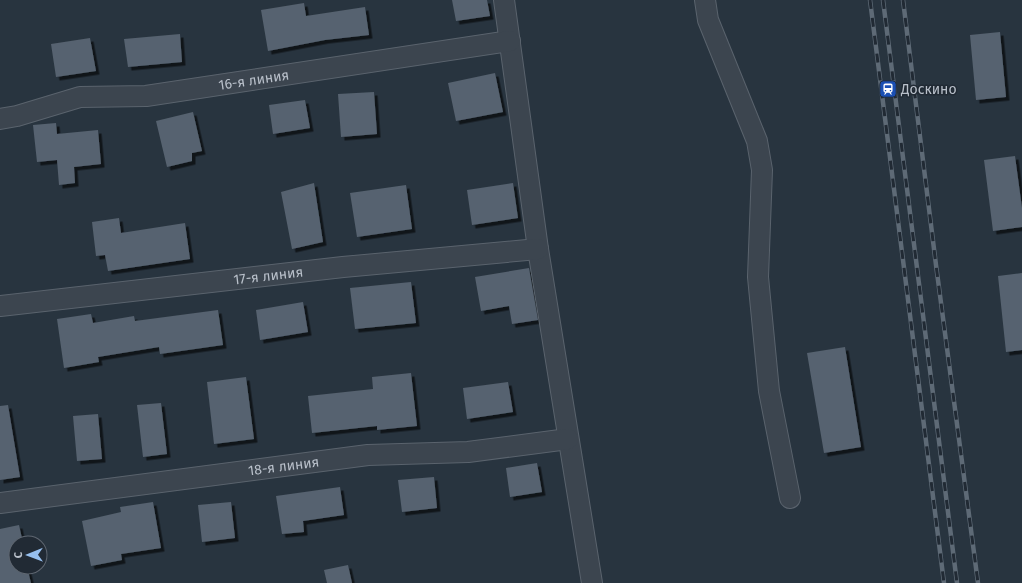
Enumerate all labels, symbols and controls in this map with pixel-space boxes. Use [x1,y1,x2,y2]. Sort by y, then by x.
street label: 16-я линия [217,66,290,94]
station icon: Доскино [878,79,898,99]
place label: Доскино [900,81,957,98]
street label: 17-я линия [233,264,304,288]
street label: 18-я линия [247,453,320,480]
north arrow [8,535,48,575]
text: С [12,551,25,558]

